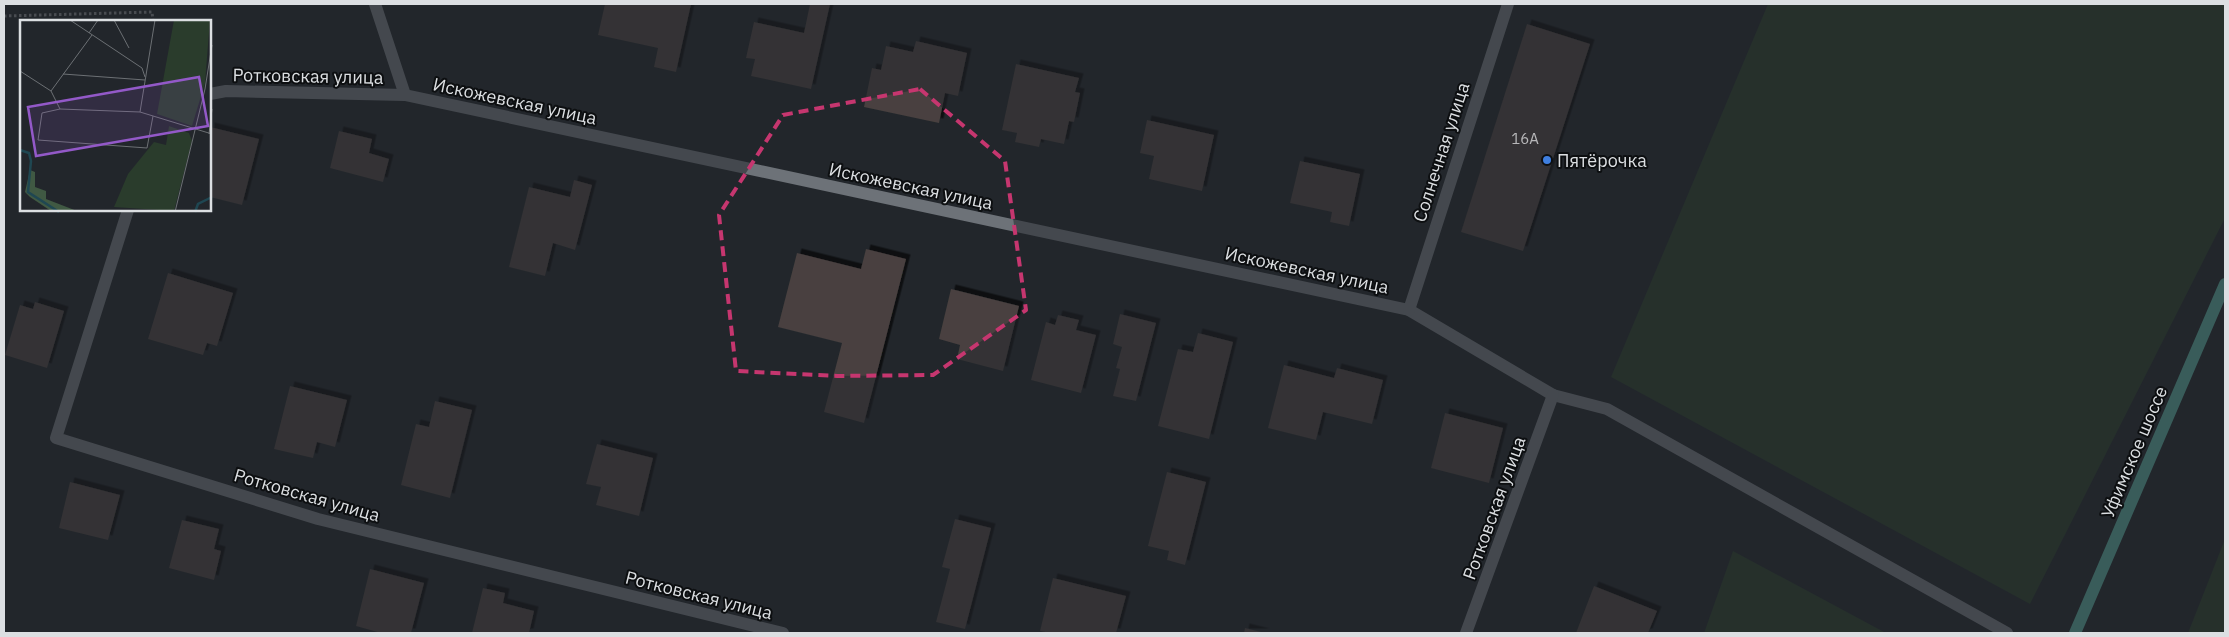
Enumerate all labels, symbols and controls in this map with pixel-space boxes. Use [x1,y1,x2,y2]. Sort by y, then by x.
inset map [20,20,211,211]
street label: Ротковская улица [232,63,384,89]
street label: Искожевская улица [431,72,599,130]
street label: Солнечная улица [1408,79,1475,225]
house number: 16А [1511,129,1539,148]
place label: Пятёрочка [1557,149,1647,172]
marker: Пятёрочка [1541,154,1553,166]
street label: Искожевская улица [827,157,995,215]
street label: Искожевская улица [1223,241,1391,299]
street label: Уфимское шоссе [2096,382,2172,521]
street label: Ротковская улица [1457,433,1531,583]
street label: Ротковская улица [231,463,383,527]
street label: Ротковская улица [623,566,775,624]

